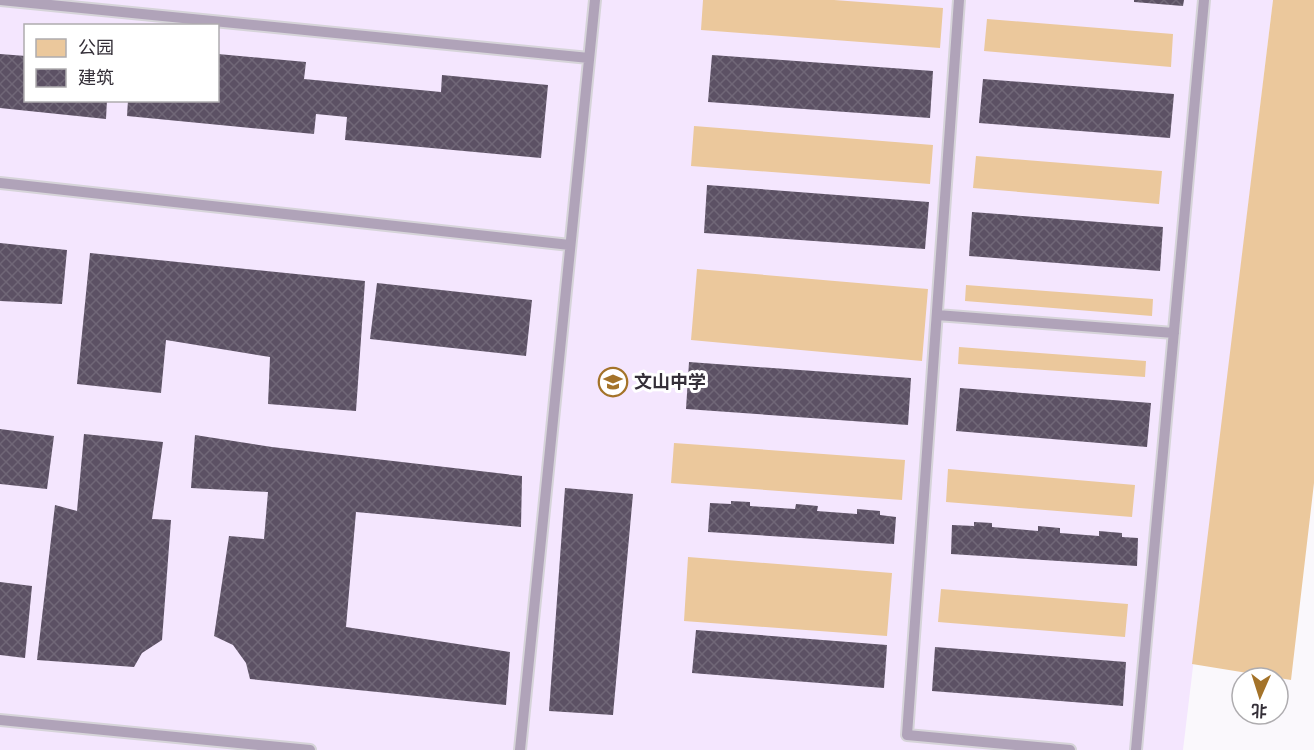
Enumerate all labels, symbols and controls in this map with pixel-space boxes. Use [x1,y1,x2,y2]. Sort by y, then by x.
legend [24,24,219,102]
text: 公园 [78,37,114,59]
text: 建筑 [78,67,114,89]
school or university icon: 文山中学 [597,366,629,398]
place label: 文山中学 [634,371,706,393]
north arrow [1230,666,1290,726]
text: 北 [1251,701,1268,720]

